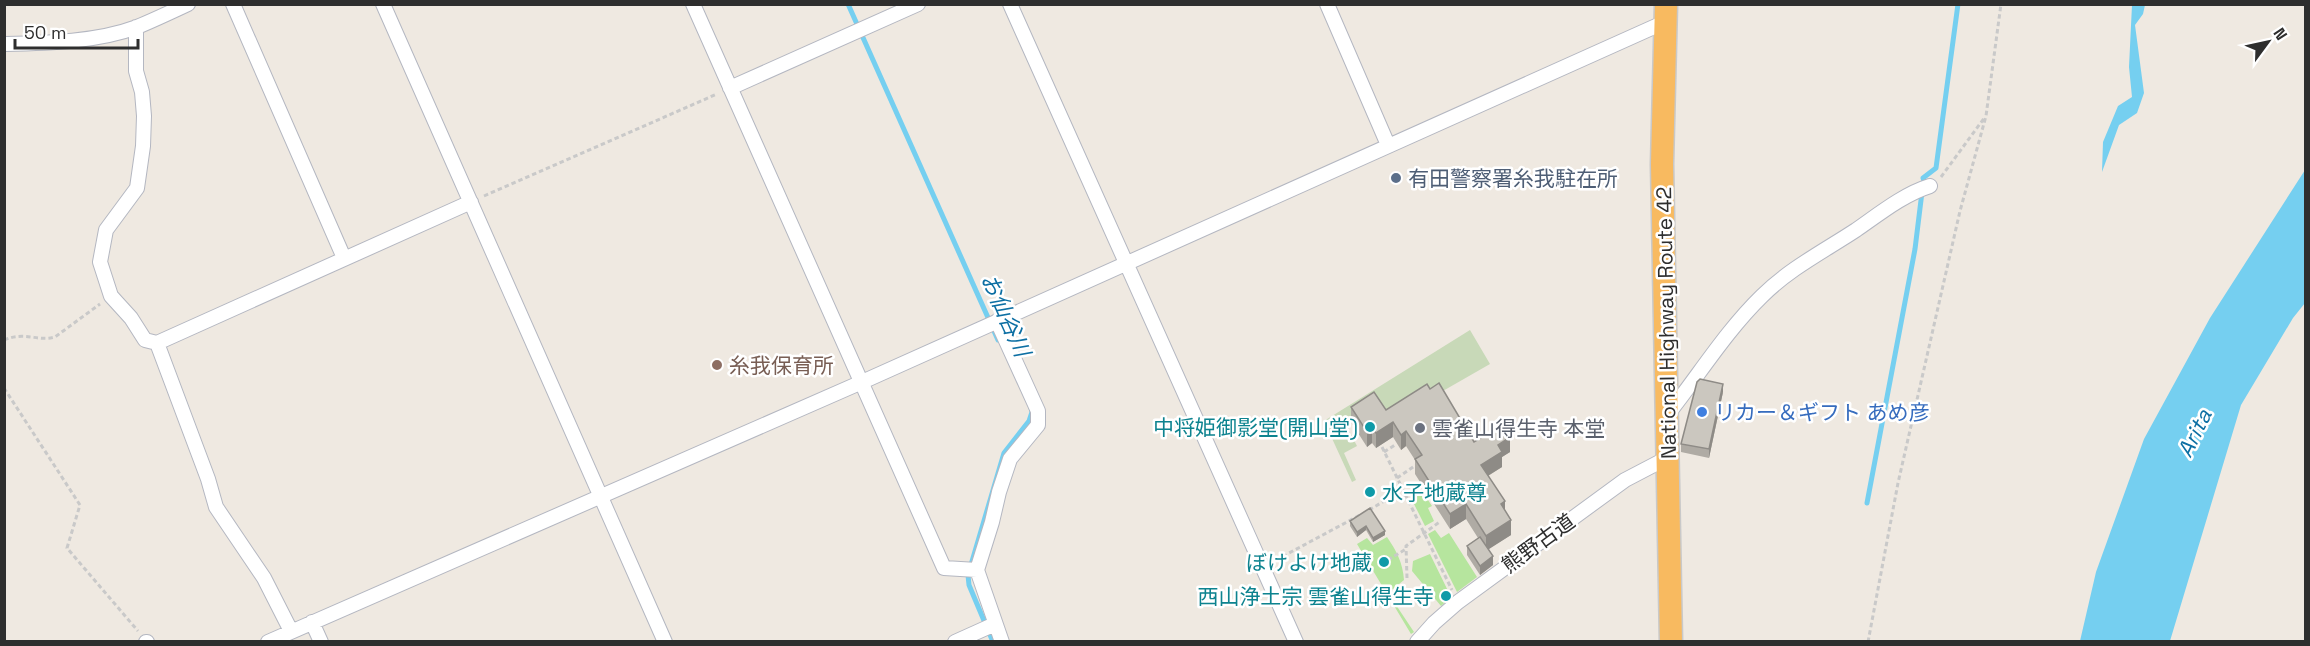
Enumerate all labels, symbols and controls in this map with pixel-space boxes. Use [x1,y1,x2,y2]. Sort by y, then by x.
scale bar [15,12,138,50]
north arrow [2238,12,2298,72]
text: 50 m [24,21,66,44]
text: N [2268,24,2292,44]
place label: 有田警察署糸我駐在所 [1408,165,1618,192]
marker: 有田警察署糸我駐在所 [1389,171,1403,185]
street label: National Highway Route 42 [1650,187,1682,459]
water label: お仙谷川 [975,269,1037,363]
place label: 糸我保育所 [729,352,834,379]
marker: 糸我保育所 [710,358,724,372]
place label: リカー＆ギフト あめ彦 [1714,399,1929,426]
water label: Arita [2170,404,2218,462]
marker: リカー＆ギフト あめ彦 [1695,405,1709,419]
place label: 中将姫御影堂(開山堂) [1153,414,1358,441]
place label: 雲雀山得生寺 本堂 [1432,415,1605,442]
marker: 中将姫御影堂(開山堂) [1363,420,1377,434]
marker: 雲雀山得生寺 本堂 [1413,421,1427,435]
place label: 水子地蔵尊 [1382,479,1487,506]
marker: 水子地蔵尊 [1363,485,1377,499]
street label: 熊野古道 [1496,507,1580,579]
place label: ぼけよけ地蔵 [1246,549,1372,576]
marker: ぼけよけ地蔵 [1377,555,1391,569]
place label: 西山浄土宗 雲雀山得生寺 [1198,583,1434,610]
marker: 西山浄土宗 雲雀山得生寺 [1439,589,1453,603]

